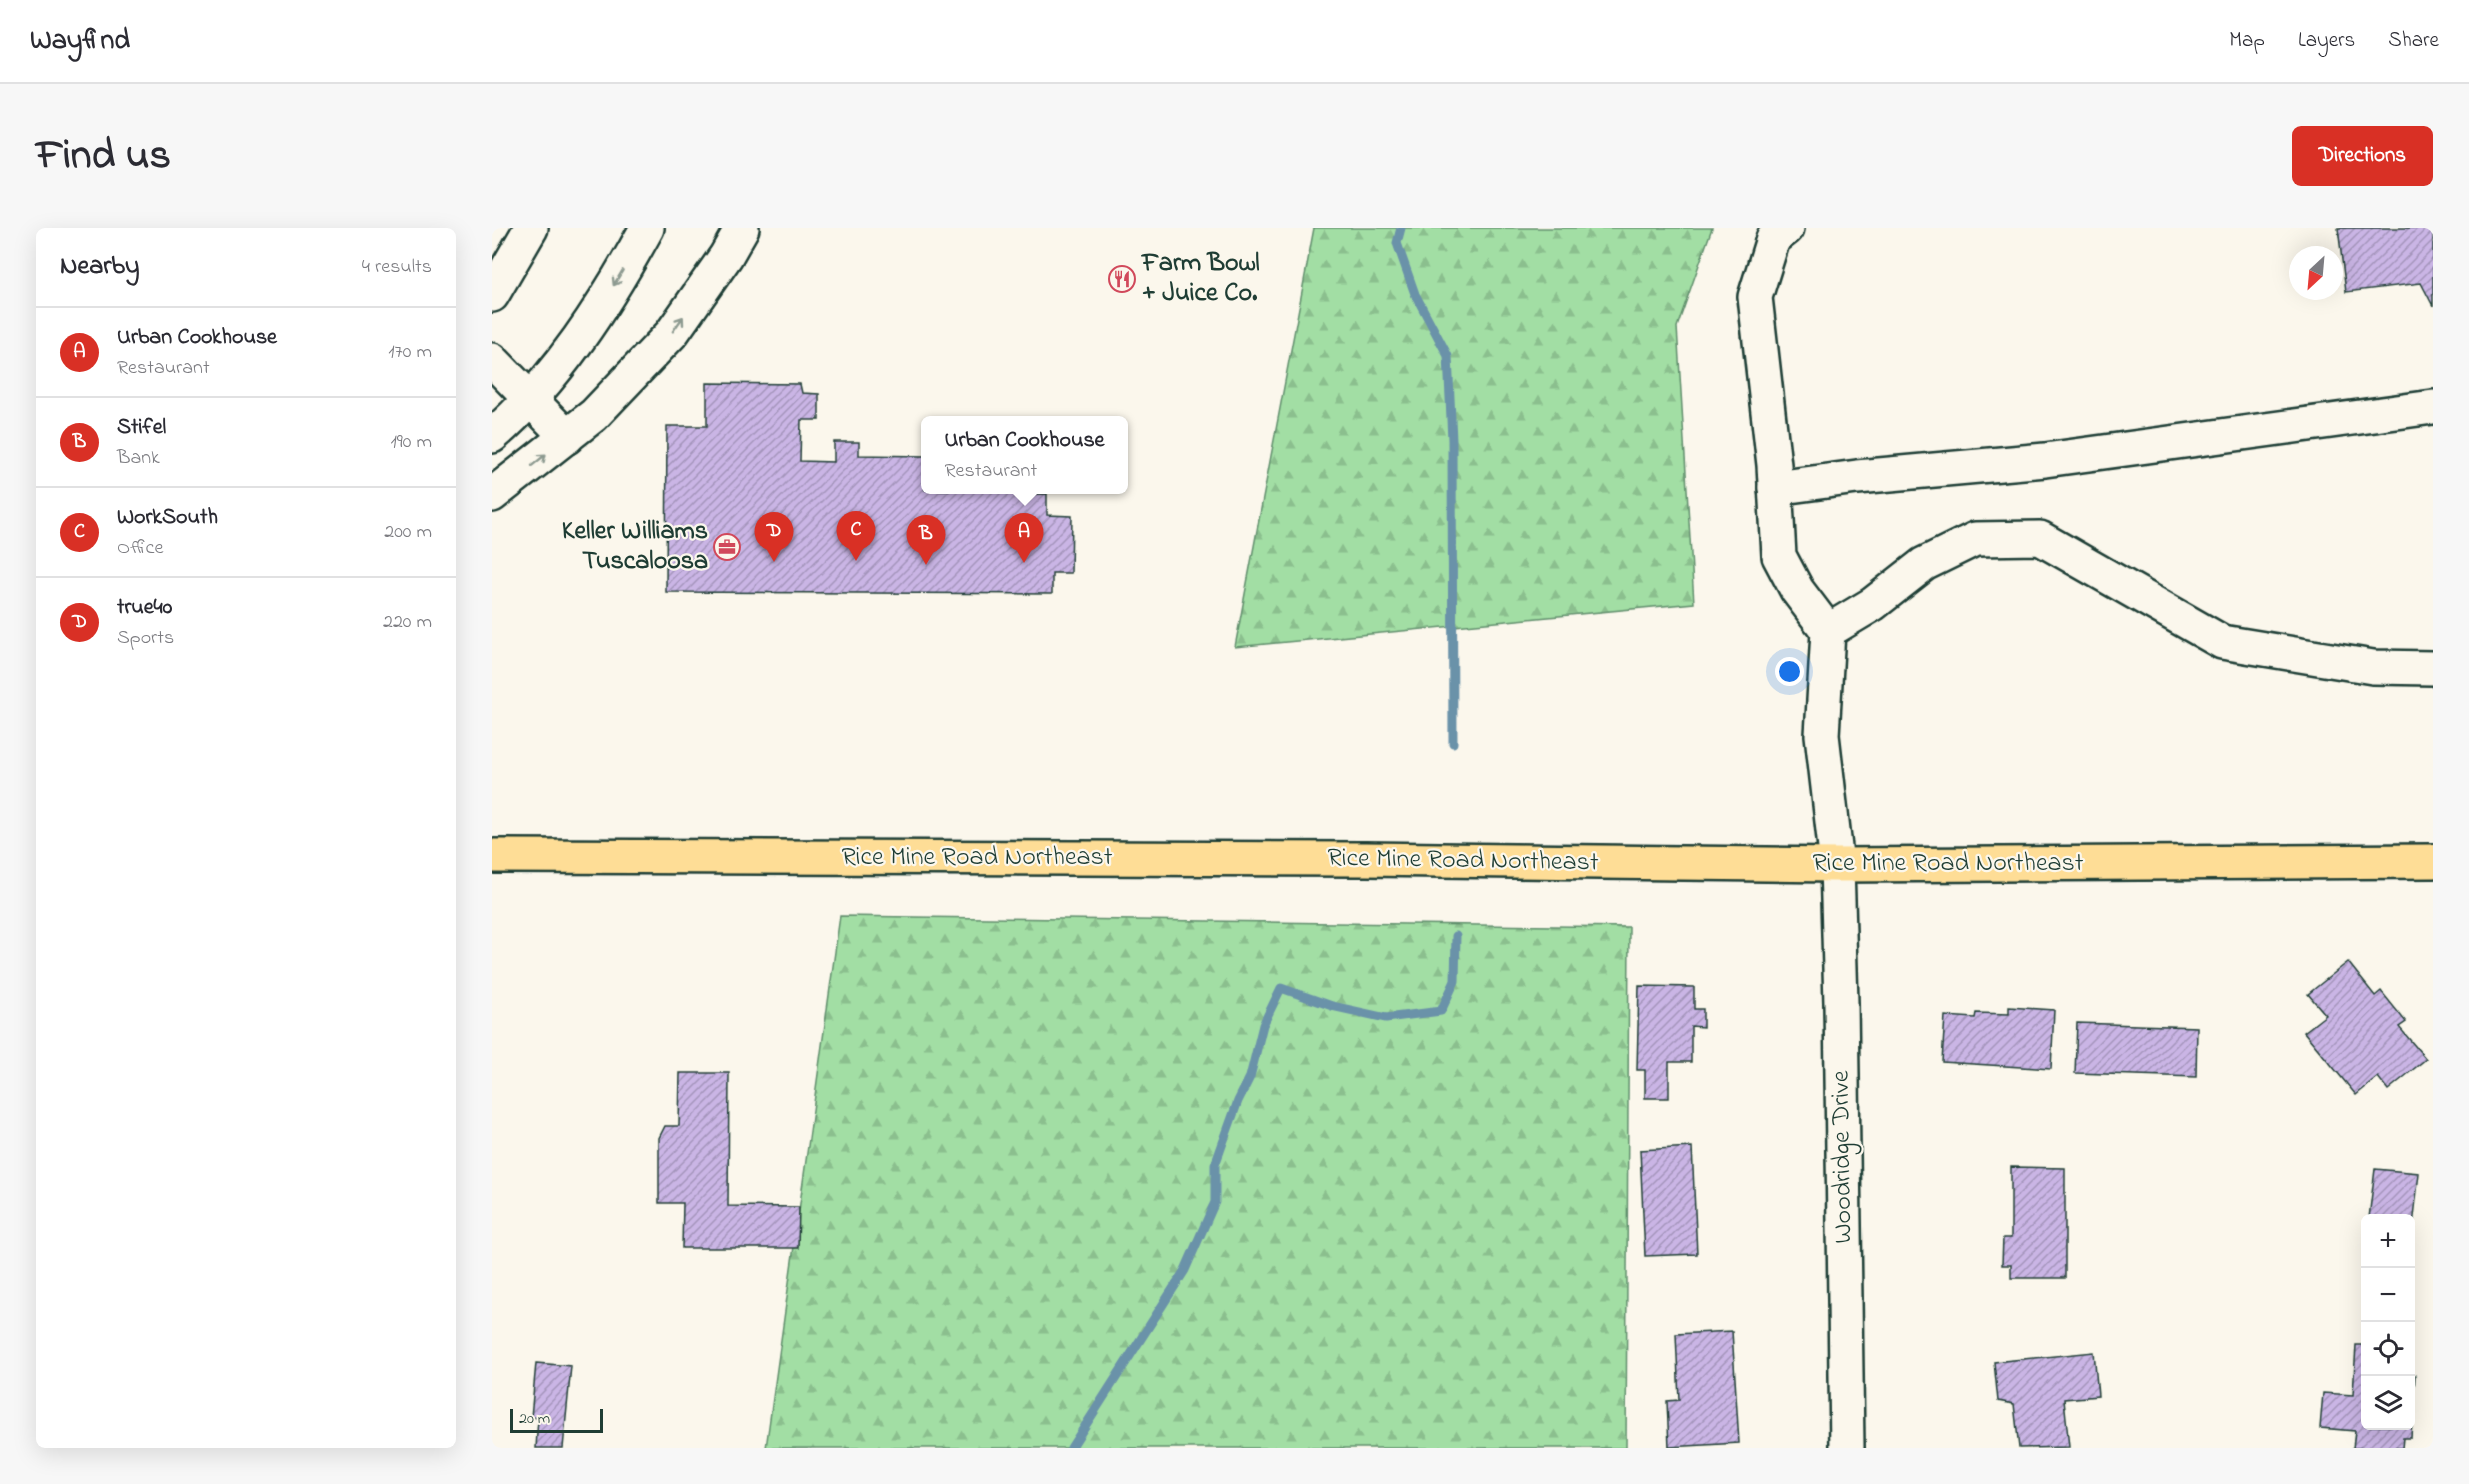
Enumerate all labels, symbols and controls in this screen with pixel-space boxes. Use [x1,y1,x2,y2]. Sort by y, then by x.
text: Wayfind [30,21,130,62]
text: Map [2229,26,2265,56]
text: Layers [2298,26,2355,56]
text: Share [2388,26,2439,56]
text: Find us [36,126,171,187]
button: Directions [2292,126,2433,186]
place label: Farm Bowl + Juice Co. [1140,245,1260,313]
north arrow [2289,246,2343,300]
text: Nearby [60,248,139,286]
text: 4 results [362,253,432,282]
restaurant icon: Farm Bowl + Juice Co. [1107,264,1137,294]
one-way arrow [611,269,623,286]
one-way arrow [672,317,684,333]
text: Urban Cookhouse [117,322,277,354]
text: A [73,338,86,367]
text: 170 m [388,338,432,367]
text: Restaurant [117,354,210,383]
text: Stifel [117,412,166,444]
popup [921,416,1128,494]
text: Urban Cookhouse [945,425,1104,457]
text: B [73,428,86,457]
text: 190 m [390,428,432,457]
text: Bank [117,444,160,473]
one-way arrow [530,453,546,466]
text: Restaurant [945,457,1037,486]
text: WorkSouth [117,502,218,534]
pin: D [754,512,794,562]
pin: C [836,512,876,561]
place label: Keller Williams Tuscaloosa [562,513,708,581]
pin: A [1004,514,1044,563]
pin: B [906,516,946,565]
text: C [74,518,85,547]
text: 200 m [384,518,432,547]
office icon: Keller Williams Tuscaloosa [712,532,742,562]
text: Office [117,534,163,563]
text: true40 [117,592,172,624]
text: D [72,608,87,637]
text: 220 m [383,608,432,637]
text: Sports [117,624,174,653]
your location [1775,657,1804,686]
street label: Rice Mine Road Northeast [841,839,1113,877]
street label: Rice Mine Road Northeast [1327,840,1599,882]
street label: Rice Mine Road Northeast [1812,845,2084,883]
street label: Woodridge Drive [1822,1070,1864,1244]
map controls [2361,1214,2415,1430]
button: + [2361,1214,2415,1268]
button: − [2361,1268,2415,1322]
button: locate [2361,1322,2415,1376]
button: layers [2361,1376,2415,1430]
scale bar [510,1406,603,1434]
text: 20 m [519,1407,550,1431]

